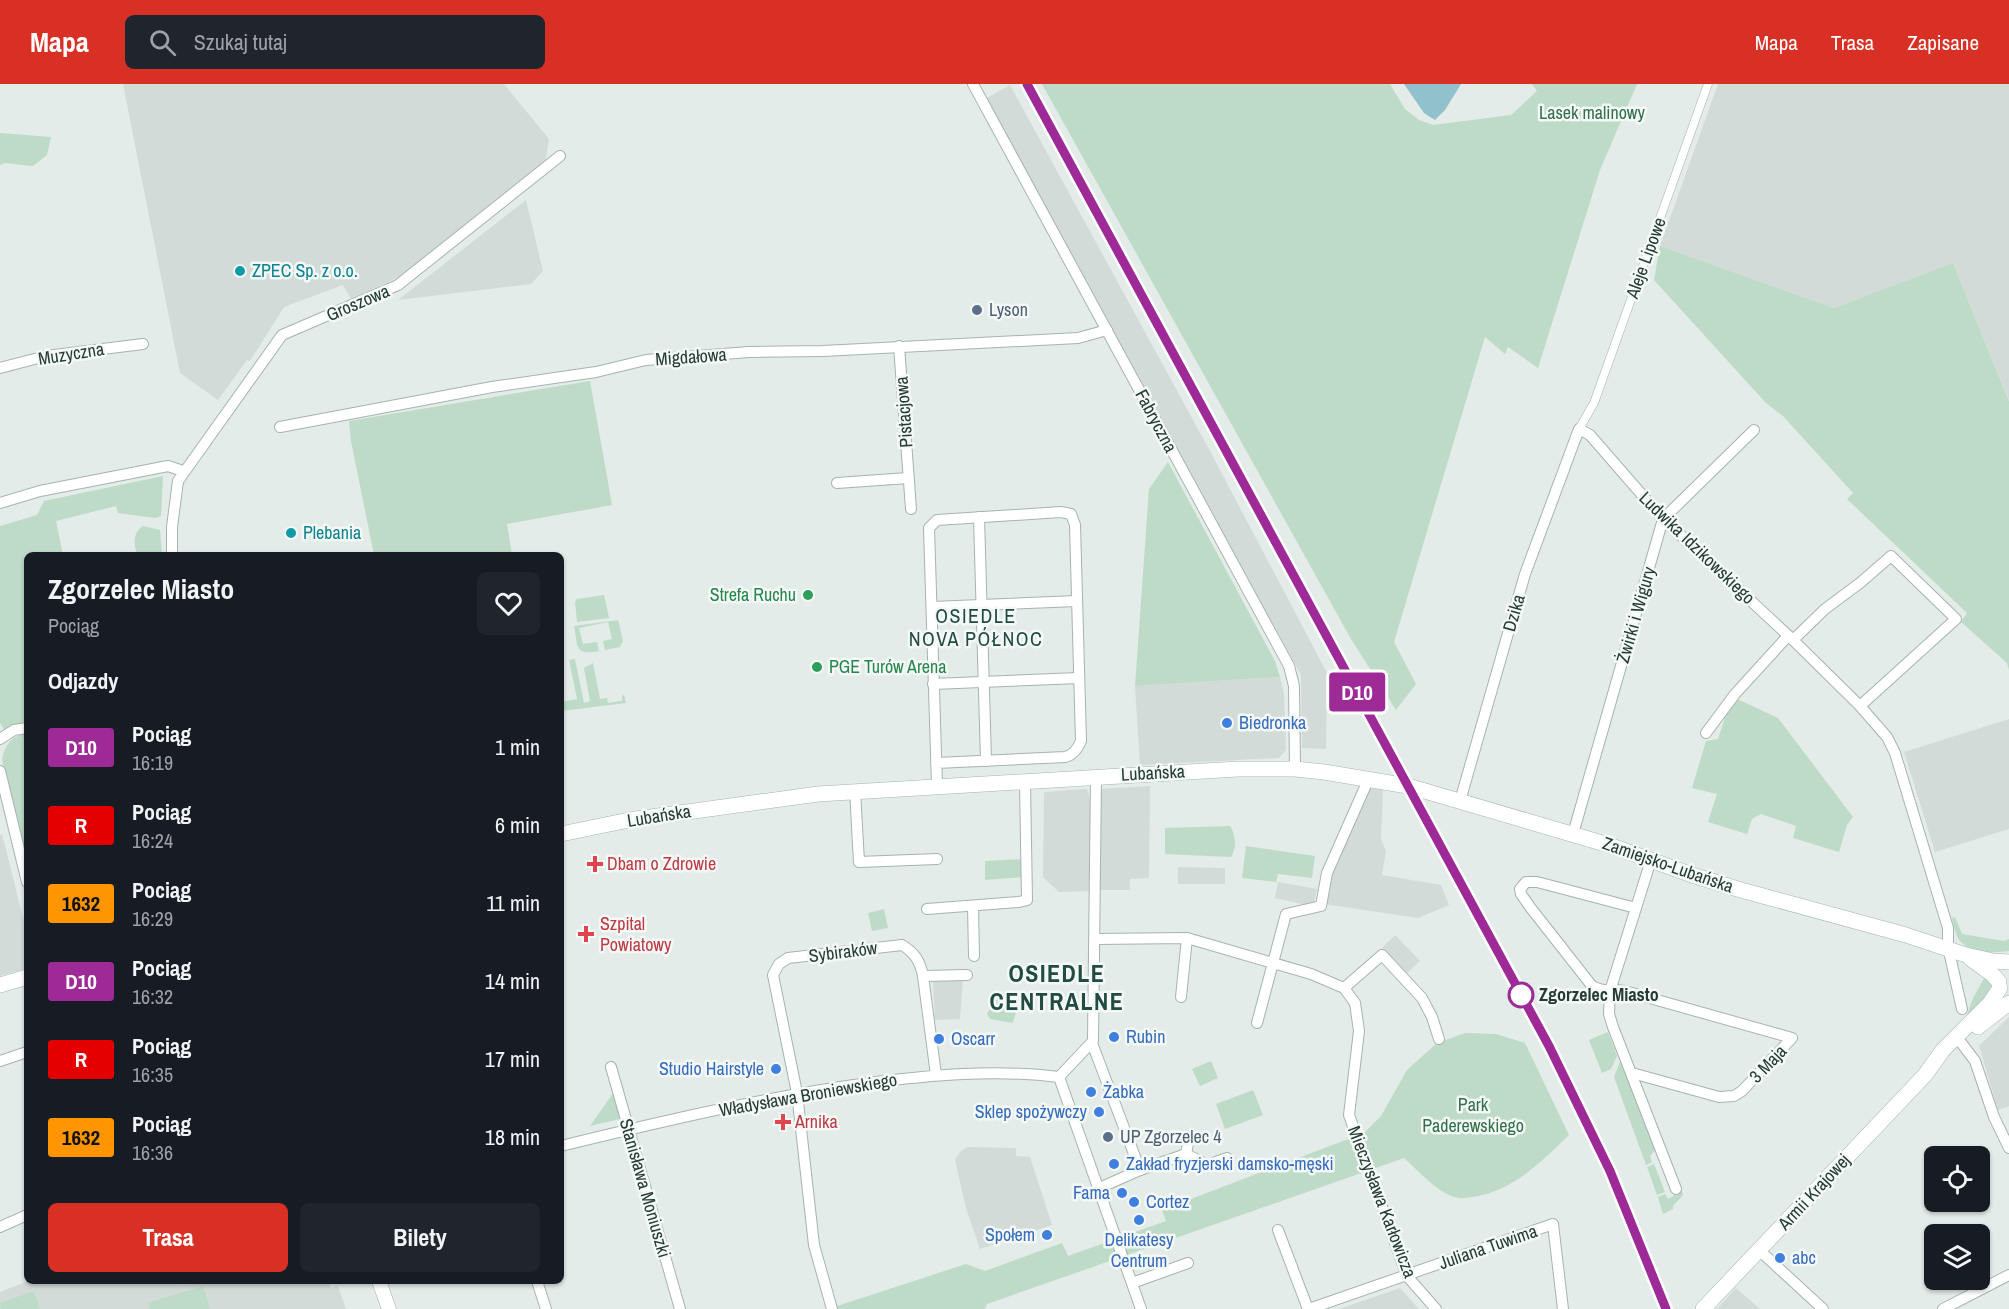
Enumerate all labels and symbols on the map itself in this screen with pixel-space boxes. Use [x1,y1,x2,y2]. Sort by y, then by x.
park label: Lasek malinowy [1539,100,1646,125]
street label: Aleje Lipowe [1619,214,1672,303]
place label: ZPEC Sp. z o.o. [252,258,358,283]
marker: ZPEC Sp. z o.o. [233,264,247,278]
street label: Groszowa [322,278,393,327]
place label: Lyson [989,297,1028,322]
marker: Lyson [970,303,984,317]
street label: Muzyczna [36,336,106,371]
street label: Migdałowa [654,342,727,371]
street label: Pistacjowa [889,376,918,449]
street label: Fabryczna [1129,385,1183,457]
street label: Ludwika Idzikowskiego [1634,486,1761,610]
place label: Plebania [303,520,361,545]
marker: Plebania [284,526,298,540]
street label: Żwirki i Wigury [1610,563,1661,666]
place label: Strefa Ruchu [710,582,796,607]
marker: Strefa Ruchu [801,588,815,602]
street label: Dzika [1496,591,1531,634]
district label: OSIEDLE NOVA PÓŁNOC [909,602,1043,652]
place label: PGE Turów Arena [829,654,946,679]
marker: PGE Turów Arena [810,660,824,674]
line badge: D10 [1322,672,1392,712]
place label: Biedronka [1239,710,1306,735]
marker: Biedronka [1220,716,1234,730]
street label: Lubańska [1120,758,1186,787]
street label: Lubańska [625,798,692,833]
street label: Zamiejsko-Lubańska [1599,830,1737,899]
place label: Dbam o Zdrowie [607,851,716,876]
marker: Dbam o Zdrowie [588,857,602,871]
place label: Szpital Powiatowy [600,911,672,957]
marker: Szpital Powiatowy [577,925,595,943]
street label: Sybiraków [807,935,879,968]
district label: OSIEDLE CENTRALNE [990,957,1124,1017]
marker: Zgorzelec Miasto [1508,982,1534,1008]
place label: Zgorzelec Miasto [1539,982,1659,1007]
place label: Rubin [1126,1024,1165,1049]
place label: Oscarr [951,1026,995,1051]
marker: Rubin [1107,1030,1121,1044]
marker: Oscarr [932,1032,946,1046]
street label: 3 Maja [1743,1039,1792,1088]
place label: Studio Hairstyle [659,1056,764,1081]
marker: Studio Hairstyle [769,1062,783,1076]
street label: Władysława Broniewskiego [717,1067,899,1122]
place label: Żabka [1103,1079,1144,1104]
marker: Żabka [1084,1085,1098,1099]
park label: Park Paderewskiego [1422,1092,1524,1138]
place label: Sklep spożywczy [975,1099,1088,1124]
marker: Sklep spożywczy [1092,1105,1106,1119]
place label: Arnika [794,1109,838,1134]
street label: Stanisława Moniuszki [614,1115,677,1260]
marker: Arnika [776,1115,790,1129]
street label: Mieczysława Karłowicza [1342,1122,1423,1281]
place label: UP Zgorzelec 4 [1120,1124,1221,1149]
marker: UP Zgorzelec 4 [1101,1130,1115,1144]
street label: Armii Krajowej [1771,1148,1856,1236]
place label: Zakład fryzjerski damsko-męski [1126,1151,1334,1176]
marker: Zakład fryzjerski damsko-męski [1107,1157,1121,1171]
place label: Fama [1073,1180,1110,1205]
marker: Fama [1115,1186,1129,1200]
place label: Cortez [1146,1189,1189,1214]
marker: Cortez [1127,1195,1141,1209]
marker: Delikatesy Centrum [1132,1213,1146,1227]
street label: Juliana Tuwima [1435,1218,1540,1275]
place label: Społem [985,1222,1035,1247]
place label: Delikatesy Centrum [1105,1227,1174,1273]
marker: Społem [1040,1228,1054,1242]
place label: abc [1792,1245,1816,1270]
marker: abc [1773,1251,1787,1265]

